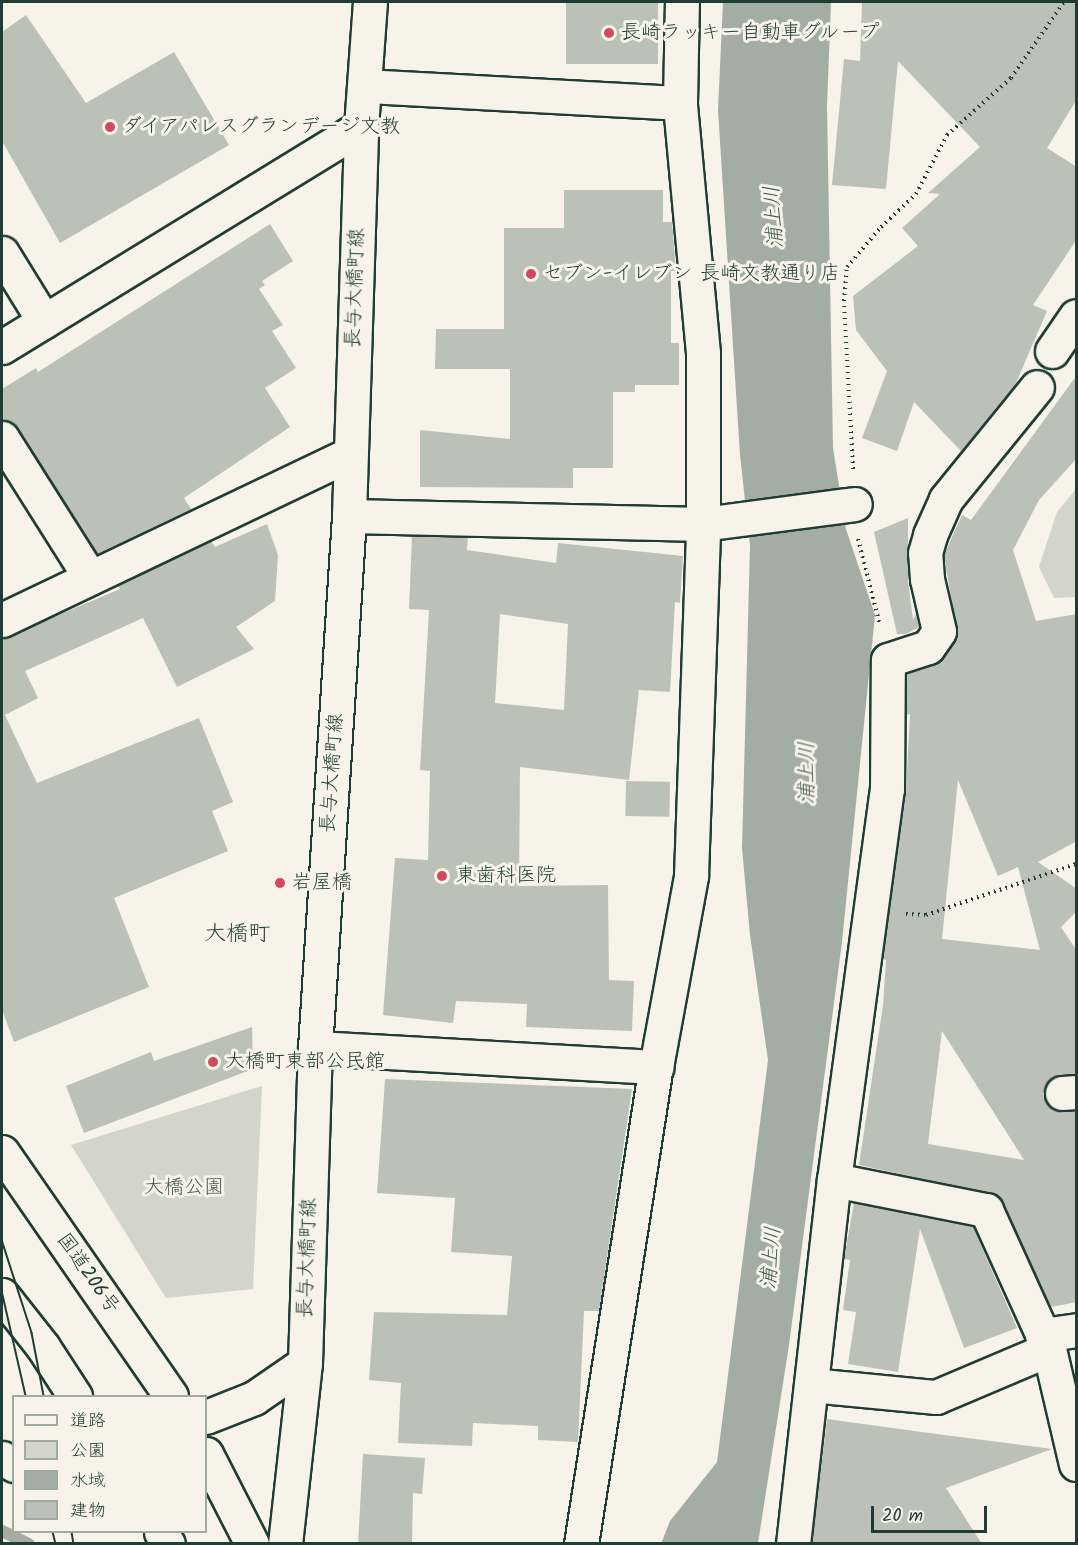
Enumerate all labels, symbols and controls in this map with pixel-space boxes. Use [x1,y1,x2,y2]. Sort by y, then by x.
place label: 長崎ラッキー自動車グループ [621,21,882,45]
marker: 長崎ラッキー自動車グループ [602,26,616,40]
place label: ダイアパレスグランデージ文教 [122,115,402,139]
marker: ダイアパレスグランデージ文教 [103,120,117,134]
water label: 浦上川 [760,185,790,249]
street label: 長与大橋町線 [342,228,370,348]
place label: セブン-イレブン 長崎文教通り店 [543,262,840,286]
marker: セブン-イレブン 長崎文教通り店 [524,267,538,281]
street label: 長与大橋町線 [317,712,349,834]
water label: 浦上川 [795,742,821,804]
place label: 東歯科医院 [456,864,556,888]
marker: 東歯科医院 [433,867,451,885]
place label: 岩屋橋 [292,871,352,895]
marker: 岩屋橋 [273,876,287,890]
district label: 大橋町 [204,922,270,948]
place label: 大橋町東部公民館 [225,1050,385,1074]
marker: 大橋町東部公民館 [206,1055,220,1069]
park label: 大橋公園 [144,1176,224,1200]
street label: 長与大橋町線 [294,1198,322,1318]
water label: 浦上川 [757,1226,787,1290]
street label: 国道206号 [51,1229,123,1319]
legend [12,1395,207,1533]
text: 道路 [70,1407,106,1436]
text: 公園 [70,1437,106,1466]
text: 水域 [70,1467,106,1496]
scale bar [874,1494,990,1532]
text: 建物 [70,1497,106,1526]
text: 20 m [882,1502,923,1531]

